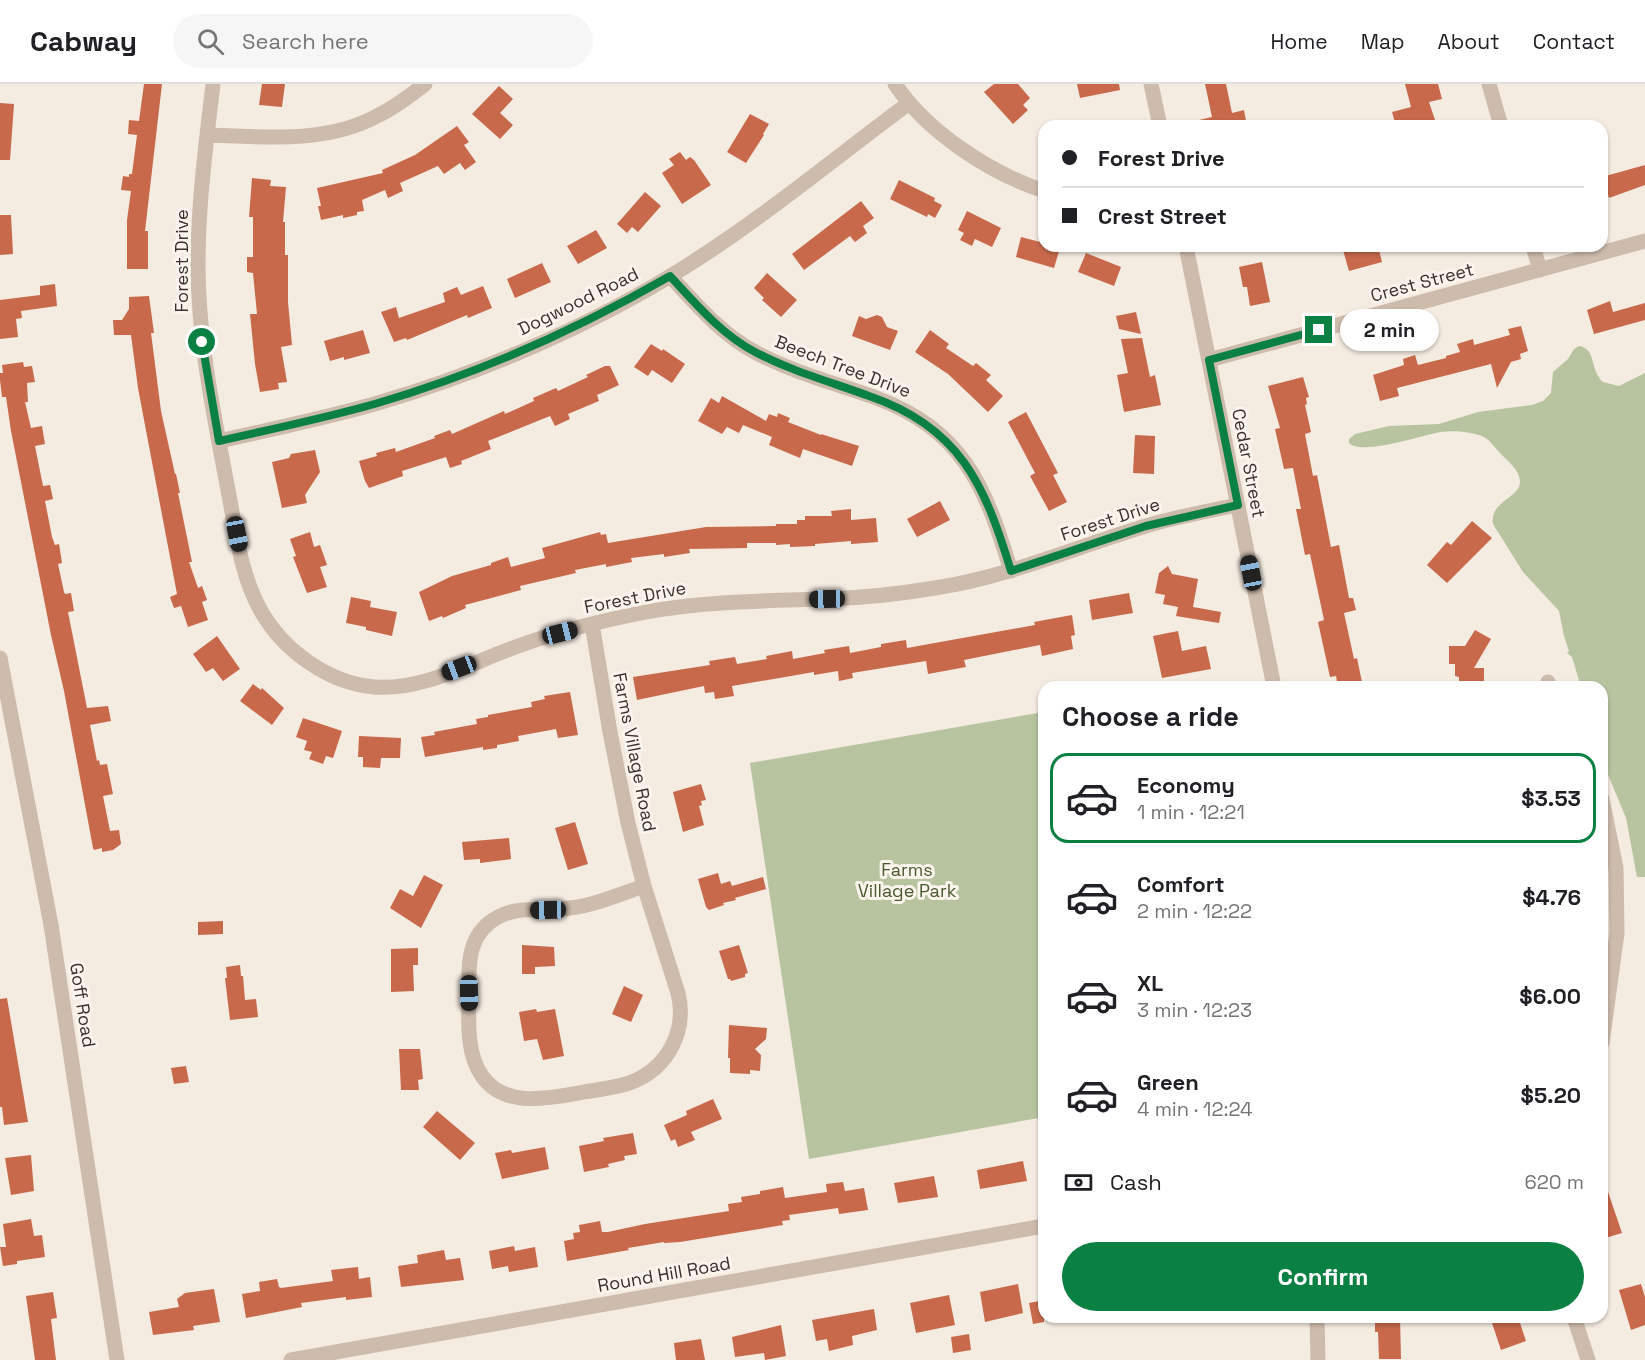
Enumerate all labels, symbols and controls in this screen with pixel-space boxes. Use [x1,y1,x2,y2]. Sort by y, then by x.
search box [173,14,593,68]
text: Cabway [30,23,137,59]
icon: search [194,25,227,58]
text: Search here [242,27,369,55]
text: Home [1270,28,1328,55]
text: Map [1361,28,1405,55]
text: About [1438,28,1500,55]
text: Contact [1533,28,1615,55]
text: Forest Drive [1098,144,1225,172]
text: Crest Street [1098,202,1227,230]
street label: Forest Drive [170,209,193,313]
street label: Crest Street [1368,257,1476,307]
street label: Dogwood Road [514,262,642,340]
callout: 2 min [1340,309,1439,351]
route end [1305,316,1332,343]
text: 2 min [1364,317,1415,343]
route start [188,328,215,355]
street label: Beech Tree Drive [772,329,914,403]
street label: Cedar Street [1227,407,1271,519]
street label: Forest Drive [1057,492,1163,546]
car [225,515,249,553]
car [1239,554,1263,592]
street label: Forest Drive [582,576,688,618]
car [809,590,845,608]
car [540,620,580,646]
car [439,653,479,683]
street label: Farms Village Road [608,671,662,833]
text: Choose a ride [1062,699,1239,734]
icon: car [1065,771,1119,825]
text: Economy [1137,771,1235,799]
text: $3.53 [1521,784,1581,812]
text: 1 min · 12:21 [1137,799,1245,825]
park label: Farms Village Park [858,858,957,902]
icon: car [1065,870,1119,924]
text: Comfort [1137,870,1225,898]
text: $4.76 [1522,883,1581,911]
text: 2 min · 12:22 [1137,898,1252,924]
car [530,901,566,919]
street label: Goff Road [65,961,101,1049]
icon: car [1065,969,1119,1023]
text: XL [1137,969,1163,997]
car [460,975,478,1011]
text: $6.00 [1519,982,1581,1010]
text: 3 min · 12:23 [1137,997,1252,1023]
icon: car [1065,1068,1119,1122]
text: Green [1137,1068,1199,1096]
text: $5.20 [1521,1081,1581,1109]
text: 4 min · 12:24 [1137,1096,1252,1122]
icon: cash [1062,1166,1095,1199]
text: Cash [1110,1168,1162,1196]
text: 620 m [1525,1169,1584,1195]
button: Confirm [1062,1242,1584,1311]
street label: Round Hill Road [596,1251,732,1297]

